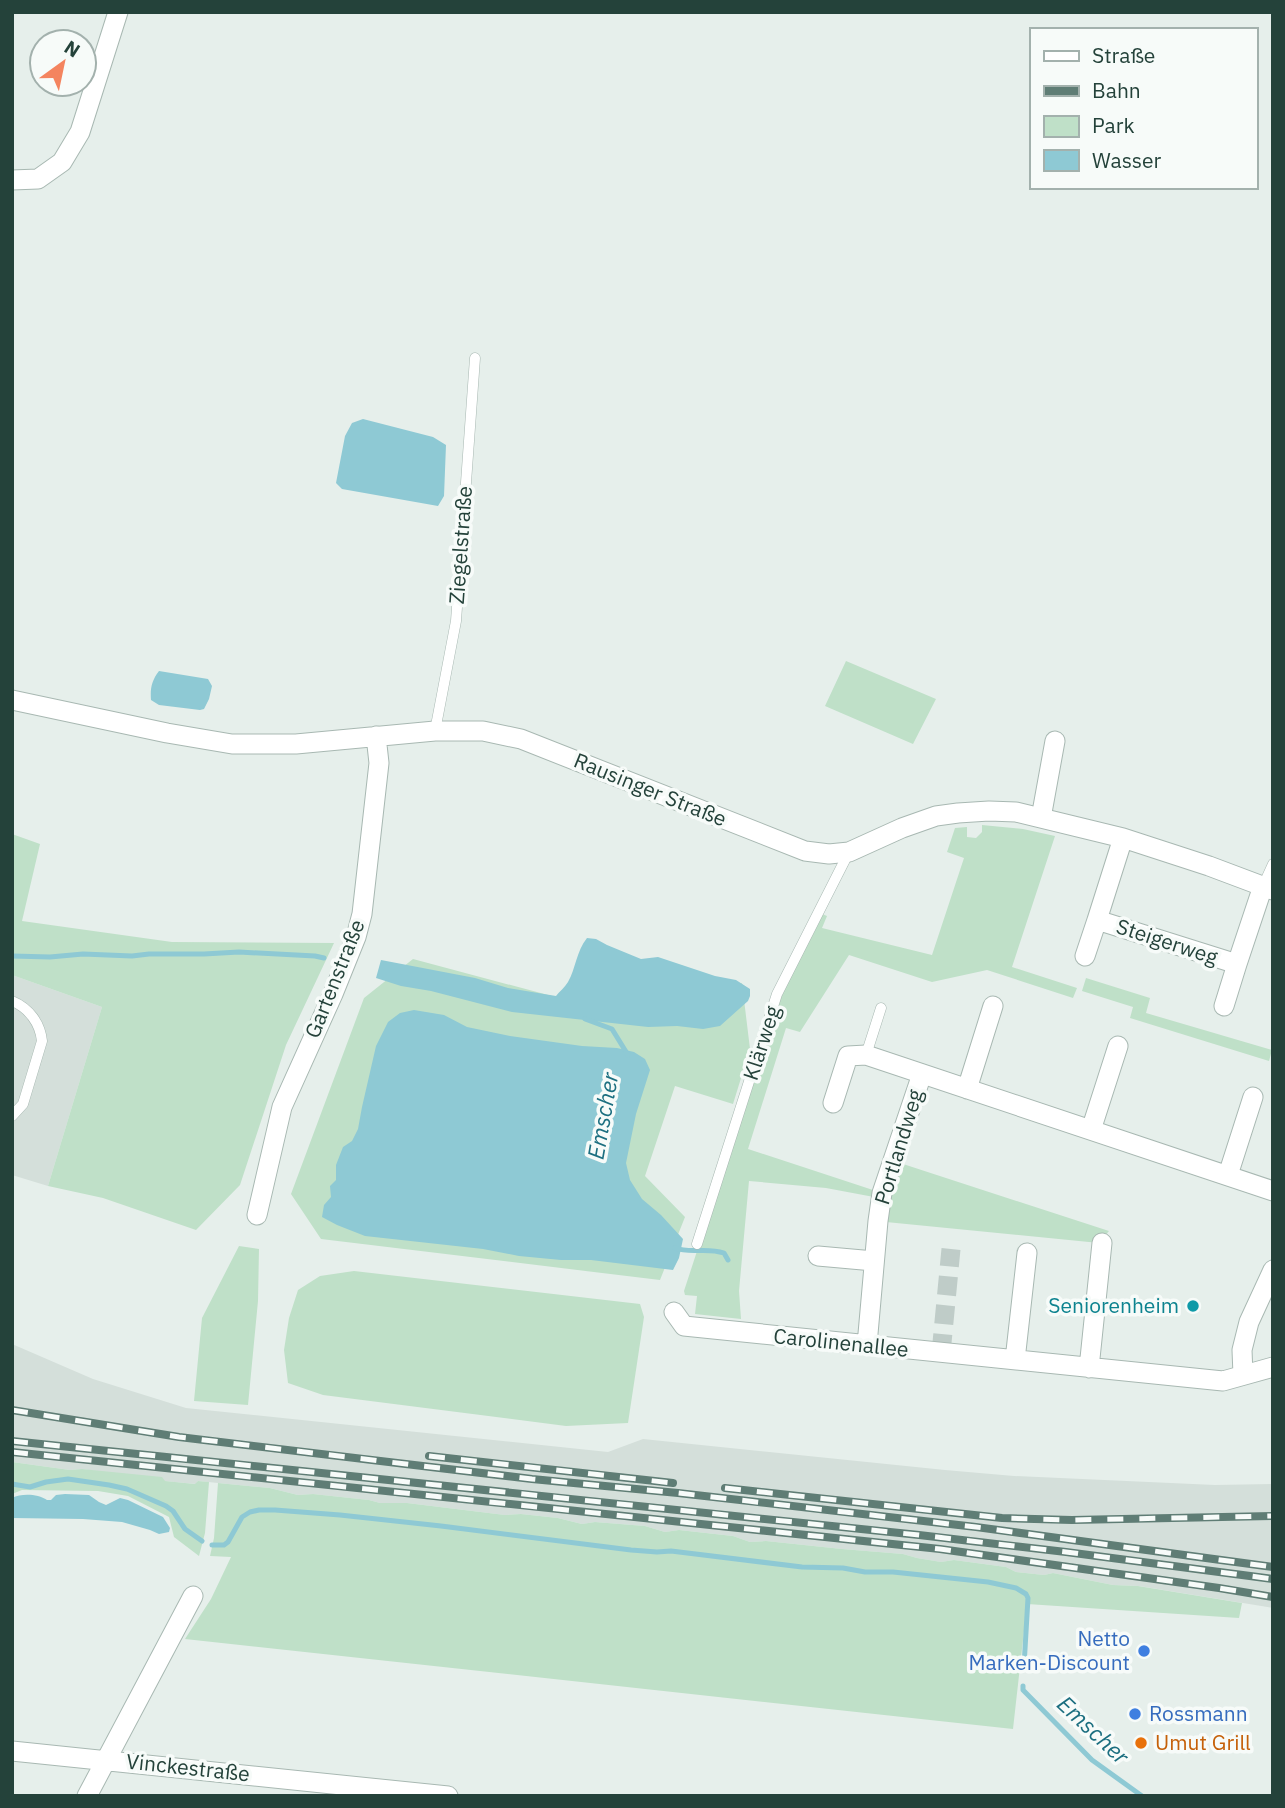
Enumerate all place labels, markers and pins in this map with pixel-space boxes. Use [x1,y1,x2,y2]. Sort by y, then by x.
place label: Seniorenheim [1048,1291,1179,1319]
marker: Seniorenheim [1185,1298,1201,1314]
place label: Netto Marken-Discount [968,1624,1130,1676]
marker: Netto Marken-Discount [1136,1643,1152,1659]
place label: Rossmann [1149,1699,1248,1727]
marker: Rossmann [1127,1706,1143,1722]
place label: Umut Grill [1155,1728,1251,1756]
marker: Umut Grill [1133,1735,1149,1751]

